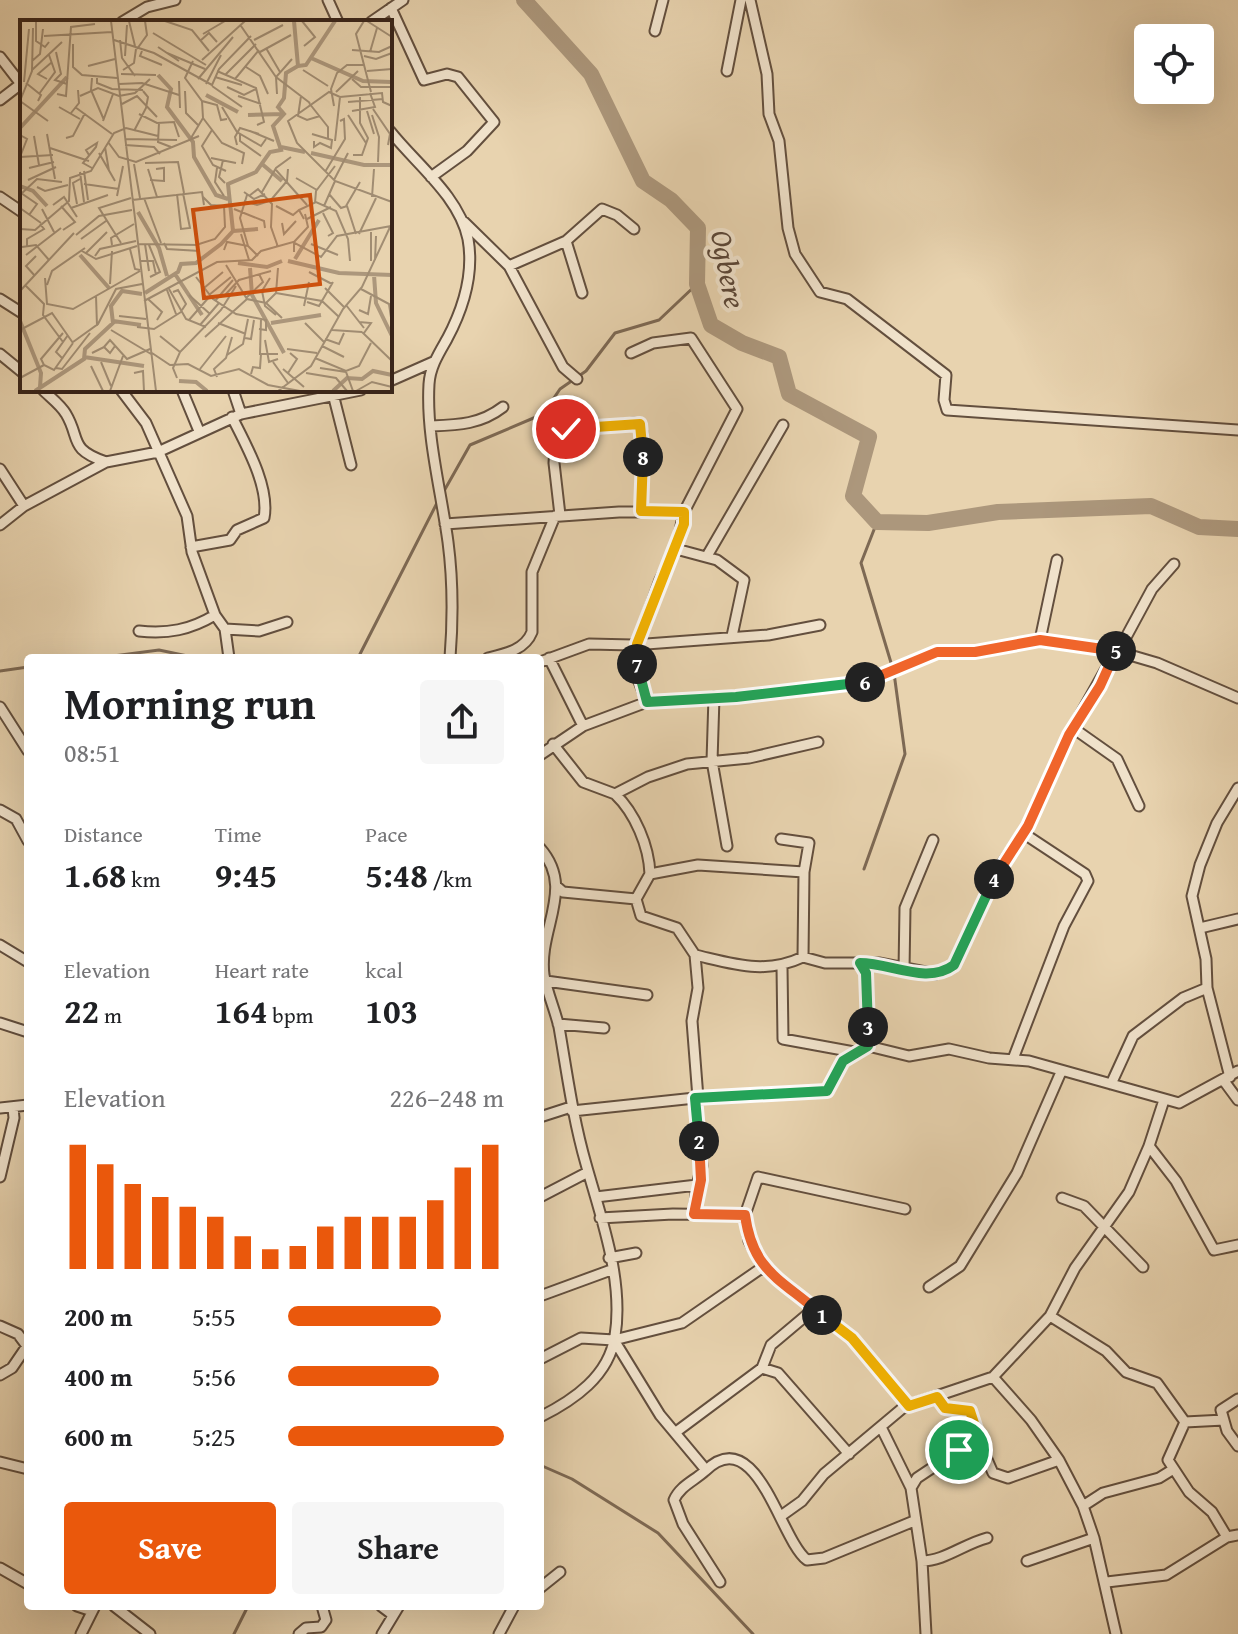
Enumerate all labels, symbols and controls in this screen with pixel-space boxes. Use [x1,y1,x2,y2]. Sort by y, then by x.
inset map [20,20,392,392]
map controls [1134,24,1214,104]
button: locate [1134,24,1214,104]
water label: Ogbere [700,226,758,312]
pin [532,395,600,463]
icon: check [544,407,588,451]
pin: 8 [623,437,663,477]
text: 8 [637,441,649,473]
pin: 5 [1096,631,1136,671]
text: 5 [1110,635,1122,667]
pin: 7 [617,644,657,684]
text: 7 [631,648,643,680]
pin: 6 [845,662,885,702]
text: 6 [859,666,871,698]
text: Morning run [64,671,315,735]
button: share [420,680,504,764]
text: 08:51 [64,733,120,772]
text: Distance [64,818,143,850]
text: Time [215,818,261,850]
text: Pace [365,818,408,850]
text: 1.68 [64,850,126,899]
text: 9:45 [215,850,277,899]
text: 5:48 [365,850,428,899]
pin: 4 [974,859,1014,899]
text: km [126,863,160,895]
text: /km [428,863,472,895]
text: 4 [988,863,1000,895]
text: Elevation [64,954,150,986]
text: Heart rate [215,954,309,986]
text: kcal [365,954,403,986]
text: 22 [64,986,99,1035]
text: 164 [215,986,268,1035]
text: 103 [365,986,418,1035]
text: m [99,999,122,1031]
text: bpm [268,999,314,1031]
pin: 3 [848,1007,888,1047]
text: 3 [862,1011,874,1043]
text: Elevation [64,1078,166,1117]
text: 226–248 m [390,1078,504,1117]
pin: 2 [679,1121,719,1161]
text: 2 [693,1125,705,1157]
pin: 1 [802,1295,842,1335]
text: 200 m [64,1297,132,1336]
text: 5:55 [192,1297,236,1336]
text: 1 [816,1299,828,1331]
text: 400 m [64,1357,132,1396]
text: 5:56 [192,1357,236,1396]
pin [925,1416,993,1484]
text: 600 m [64,1417,132,1456]
text: 5:25 [192,1417,236,1456]
icon: arrive [937,1428,981,1472]
button: Save [64,1502,276,1594]
button: Share [292,1502,504,1594]

